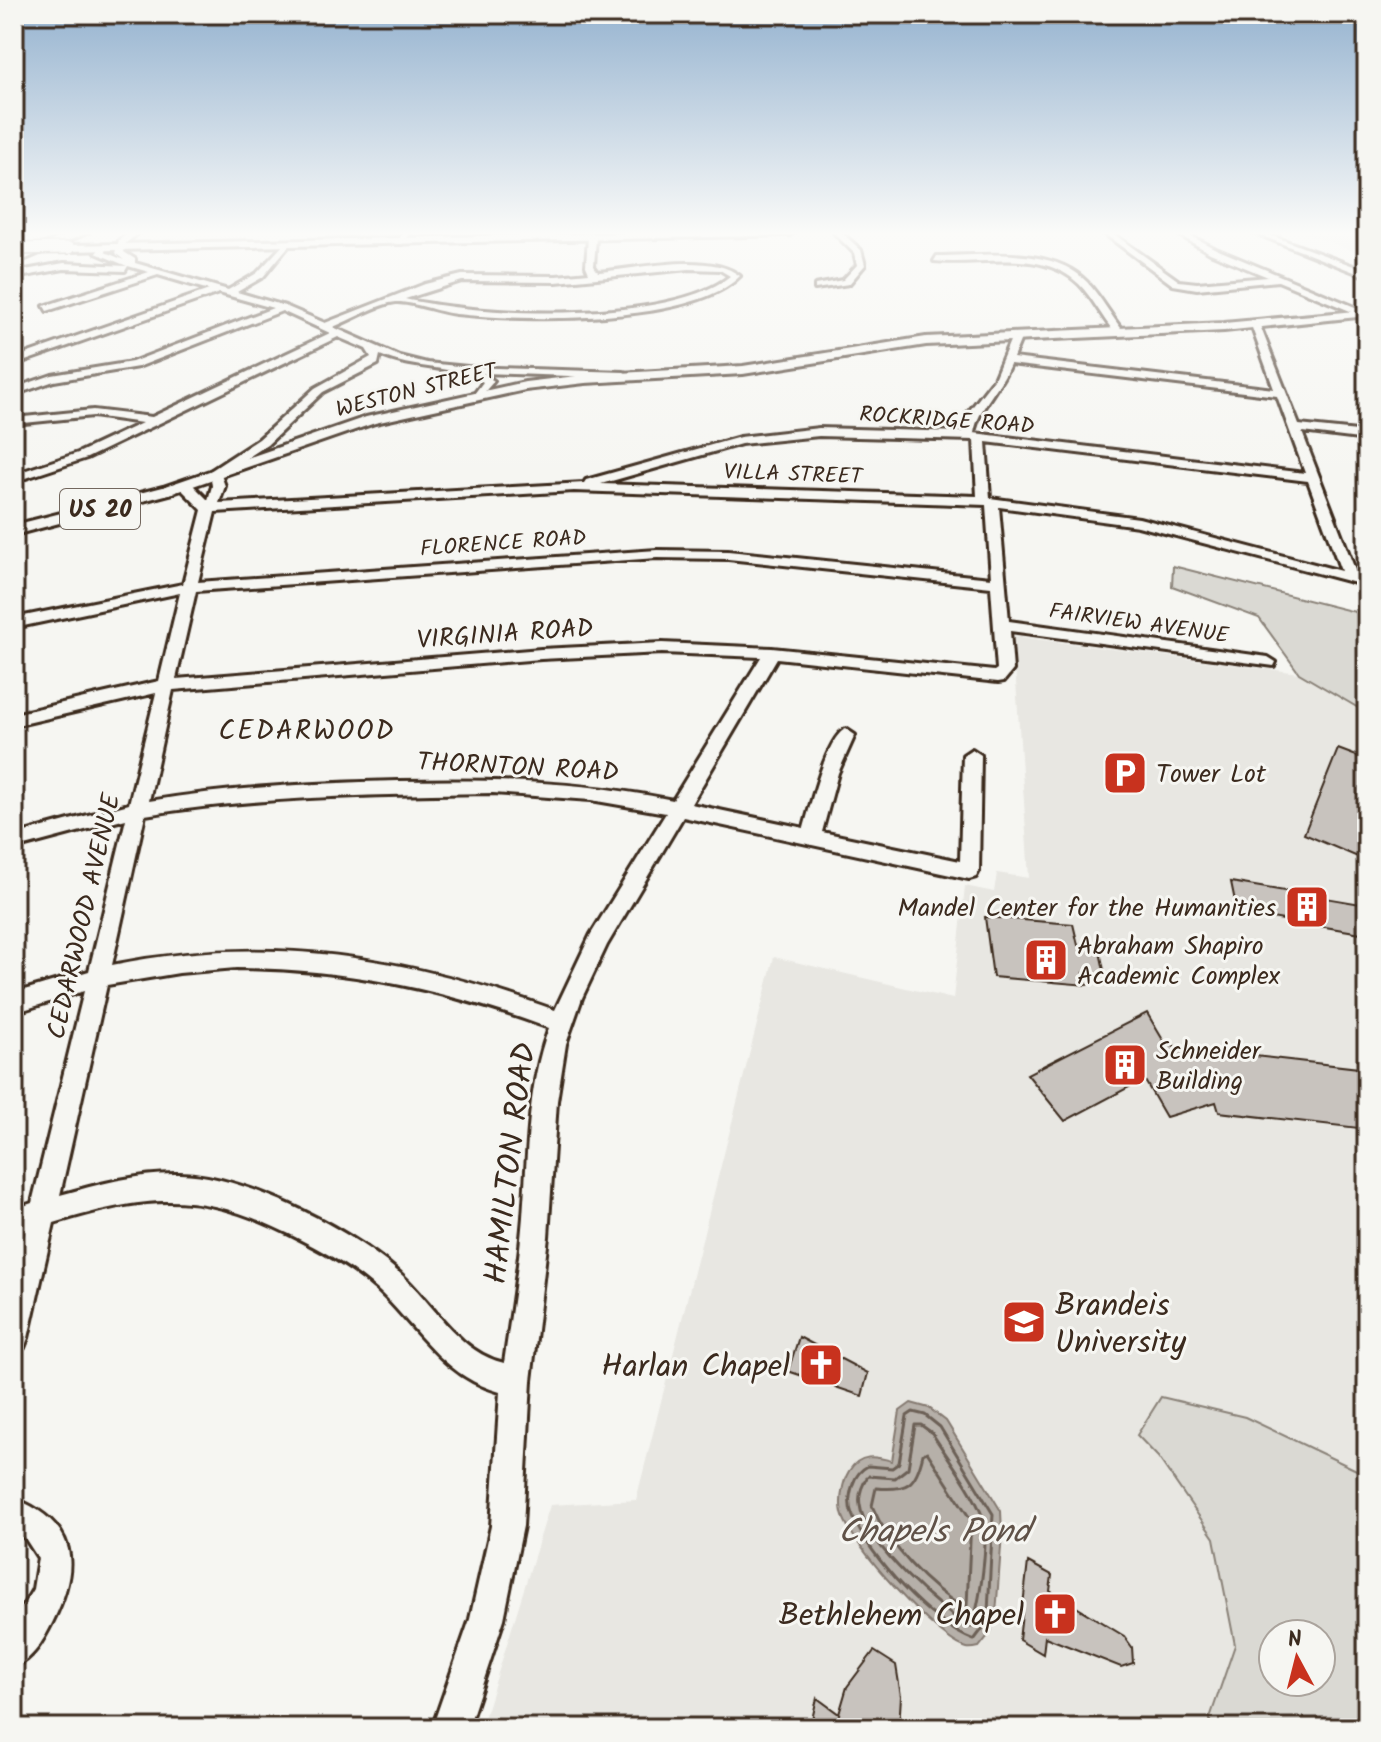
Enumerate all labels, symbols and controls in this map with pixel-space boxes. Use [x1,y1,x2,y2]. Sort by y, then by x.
street label: WESTON STREET [333,354,503,428]
street label: ROCKRIDGE ROAD [858,398,1036,445]
street label: VILLA STREET [723,456,865,495]
road number: US 20 [60,489,140,529]
street label: FLORENCE ROAD [419,521,587,568]
street label: FAIRVIEW AVENUE [1047,595,1232,655]
street label: VIRGINIA ROAD [416,608,595,662]
district label: CEDARWOOD [219,709,395,754]
street label: THORNTON ROAD [416,742,620,794]
parking icon: Tower Lot [1101,749,1149,797]
place label: Tower Lot [1156,754,1267,796]
street label: CEDARWOOD AVENUE [36,789,134,1044]
building icon: Mandel Center for the Humanities [1283,883,1331,931]
place label: Mandel Center for the Humanities [897,888,1276,930]
place label: Abraham Shapiro Academic Complex [1077,926,1281,998]
building icon: Abraham Shapiro Academic Complex [1022,936,1070,984]
place label: Schneider Building [1156,1031,1262,1103]
street label: HAMILTON ROAD [471,1040,552,1287]
building icon: Schneider Building [1101,1041,1149,1089]
place label: Brandeis University [1055,1281,1187,1369]
school or university icon: Brandeis University [1000,1298,1048,1346]
church icon: Harlan Chapel [797,1341,845,1389]
place label: Harlan Chapel [601,1342,790,1393]
water label: Chapels Pond [838,1506,1037,1560]
church icon: Bethlehem Chapel [1031,1590,1079,1638]
place label: Bethlehem Chapel [779,1591,1024,1642]
north arrow [1257,1618,1337,1698]
text: N [1286,1622,1304,1659]

